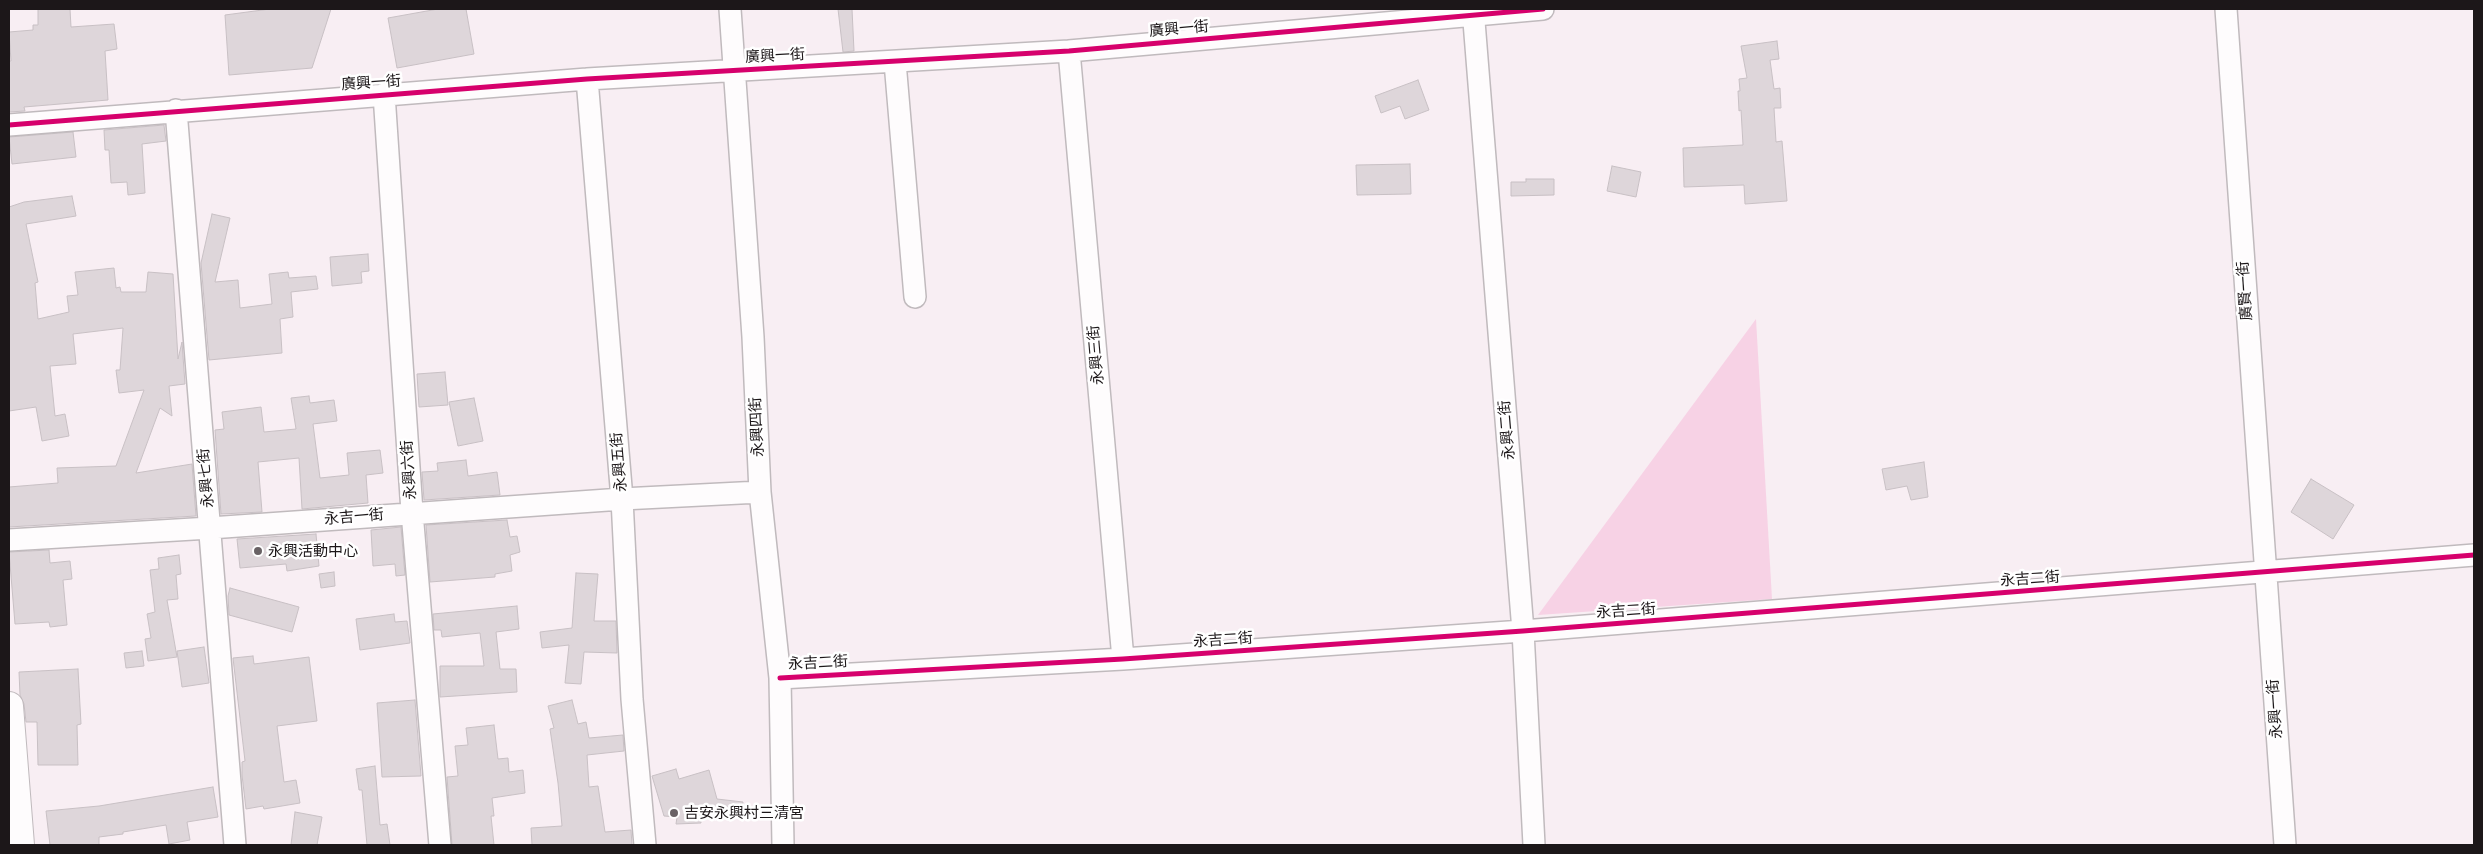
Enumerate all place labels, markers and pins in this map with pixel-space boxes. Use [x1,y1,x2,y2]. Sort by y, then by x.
place label: 永興活動中心 [268,542,358,560]
marker: 永興活動中心 [252,545,264,557]
place label: 吉安永興村三清宮 [684,804,804,822]
marker: 吉安永興村三清宮 [668,807,680,819]

